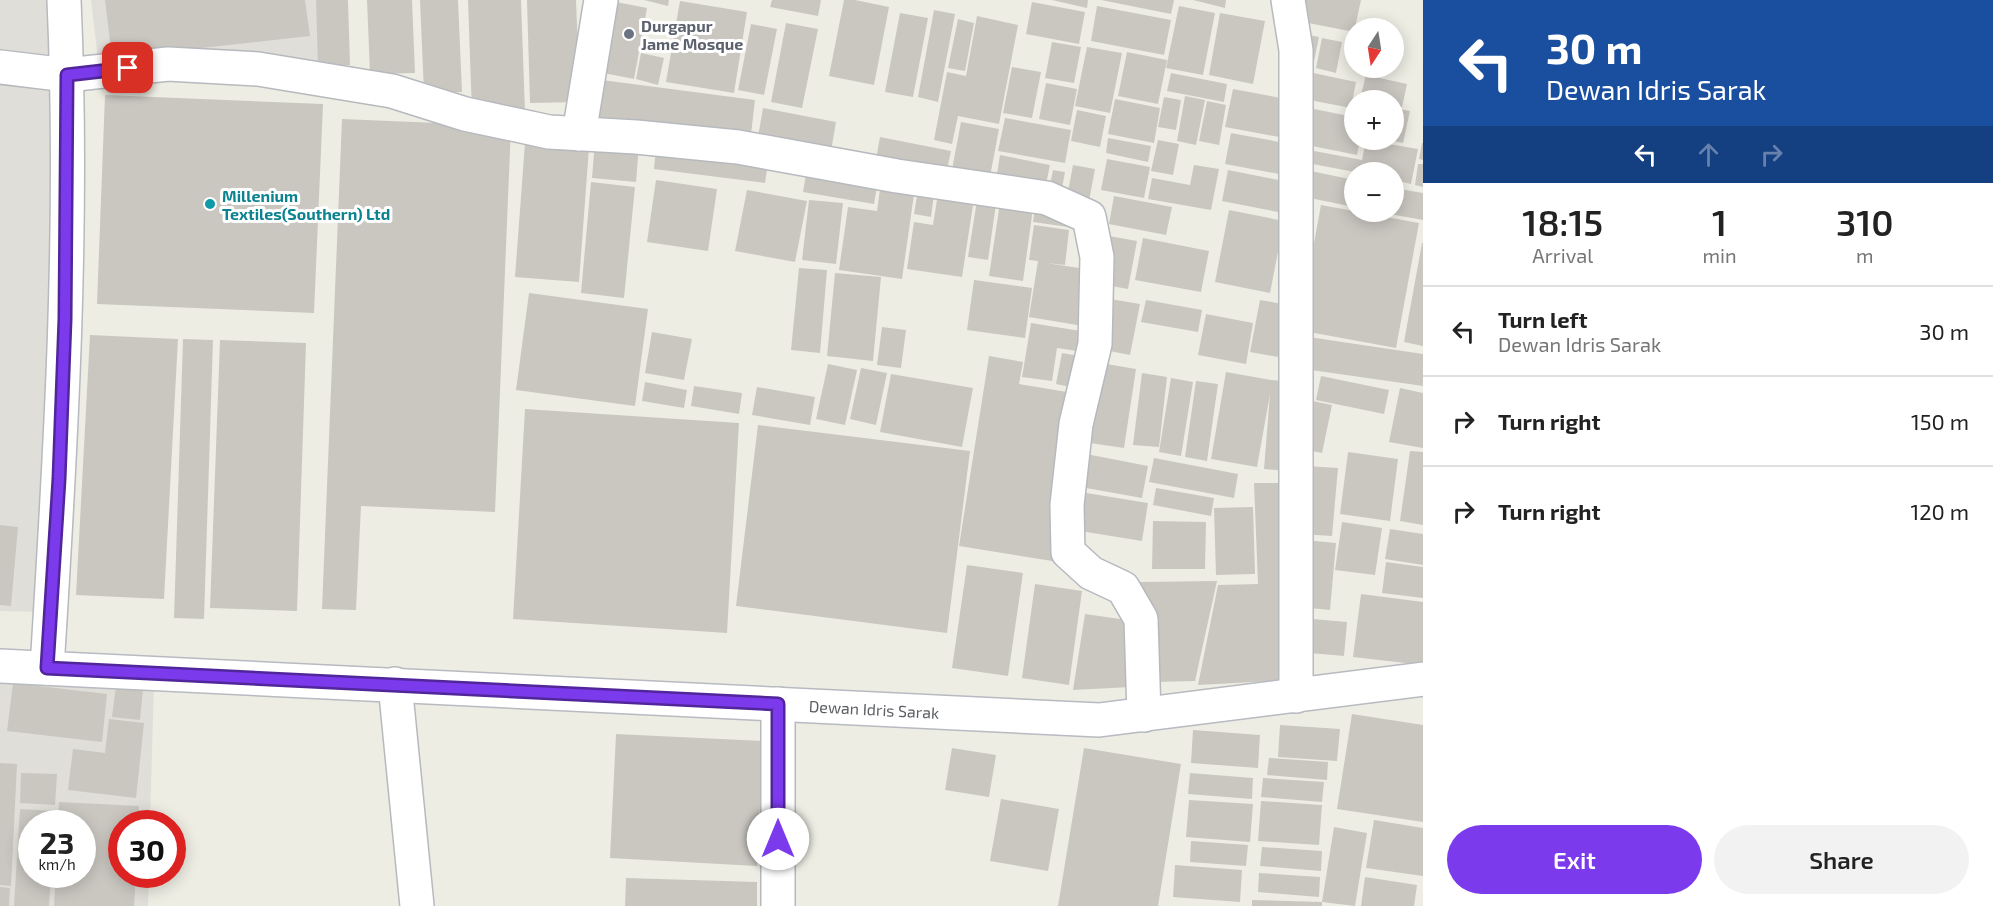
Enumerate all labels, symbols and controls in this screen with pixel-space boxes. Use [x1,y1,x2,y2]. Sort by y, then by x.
place label: Durgapur Jame Mosque [641,16,743,53]
north arrow [1344,18,1404,78]
map controls [1344,18,1404,222]
text: 30 m [1546,22,1642,72]
icon: left [1447,24,1525,102]
marker: Durgapur Jame Mosque [622,27,636,41]
pin [102,42,153,93]
icon: arrive [111,51,144,84]
text: Dewan Idris Sarak [1546,73,1766,105]
button: + [1344,90,1404,150]
icon: left [1629,138,1662,171]
icon: ahead [1692,138,1725,171]
icon: right [1755,138,1788,171]
button: − [1344,162,1404,222]
place label: Millenium Textiles(Southern) Ltd [222,186,390,223]
marker: Millenium Textiles(Southern) Ltd [203,197,217,211]
text: 18:15 [1522,200,1603,243]
text: 1 [1712,200,1727,243]
text: 310 [1836,200,1894,243]
text: Arrival [1532,243,1593,267]
text: min [1703,243,1737,267]
text: m [1856,243,1874,267]
text: Turn left [1498,306,1587,332]
icon: left [1447,315,1480,348]
text: 30 m [1919,318,1969,344]
text: Dewan Idris Sarak [1498,332,1661,356]
icon: right [1447,405,1480,438]
text: Turn right [1498,408,1600,434]
text: 150 m [1911,408,1969,434]
icon: right [1447,495,1480,528]
text: Turn right [1498,498,1600,524]
text: 120 m [1910,498,1969,524]
street label: Dewan Idris Sarak [808,696,940,722]
position arrow [746,807,810,871]
speed limit sign: 30 [108,810,186,888]
text: 23 [40,824,74,860]
button: Exit [1447,825,1702,894]
button: Share [1714,825,1969,894]
text: km/h [38,855,76,873]

